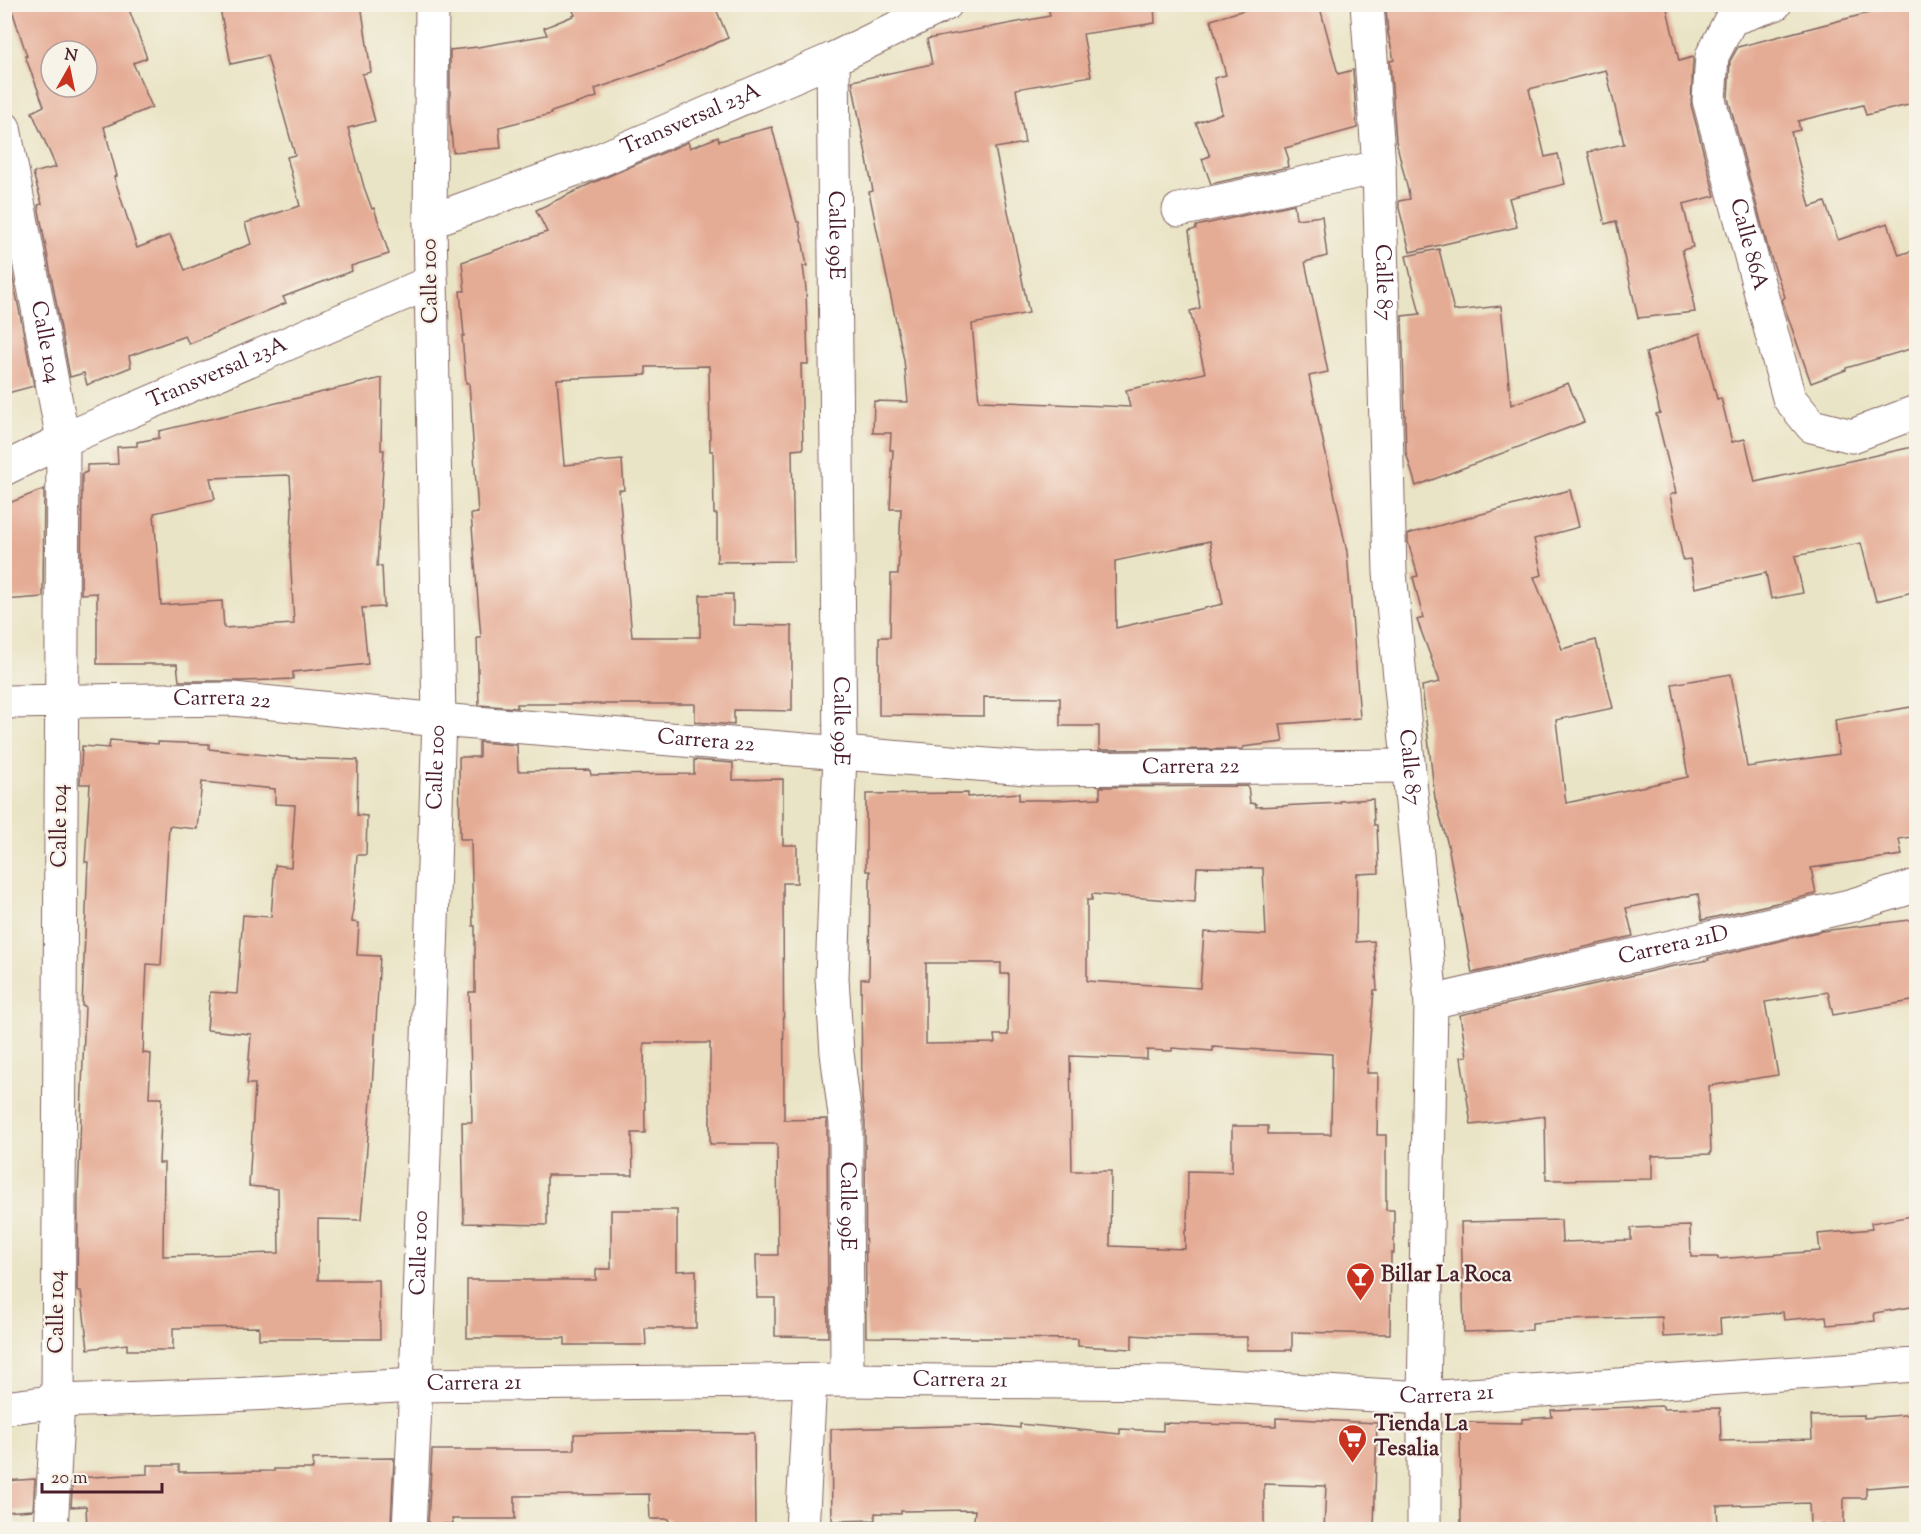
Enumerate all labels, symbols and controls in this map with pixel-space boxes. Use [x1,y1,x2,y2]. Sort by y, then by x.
north arrow [39,39,99,99]
text: N [63,44,79,69]
street label: Transversal 23A [616,76,766,165]
street label: Calle 99E [818,190,851,280]
street label: Calle 86A [1720,195,1776,294]
street label: Calle 100 [414,238,448,324]
street label: Calle 87 [1365,244,1399,321]
street label: Calle 104 [21,298,68,386]
street label: Transversal 23A [143,329,293,418]
street label: Calle 99E [823,676,856,766]
street label: Carrera 22 [173,683,272,719]
street label: Carrera 22 [656,722,756,762]
street label: Calle 100 [420,724,455,810]
street label: Calle 87 [1389,728,1428,807]
street label: Carrera 22 [1142,751,1240,784]
street label: Calle 104 [45,784,77,868]
street label: Carrera 21D [1615,918,1732,974]
street label: Calle 99E [830,1161,862,1251]
street label: Calle 100 [403,1210,438,1296]
bar icon: Billar La Roca [1344,1260,1376,1302]
place label: Billar La Roca [1381,1260,1512,1292]
street label: Calle 104 [42,1270,74,1354]
street label: Carrera 21 [913,1365,1008,1397]
street label: Carrera 21 [427,1368,522,1401]
street label: Carrera 21 [1398,1377,1496,1414]
place label: Tienda La Tesalia [1374,1409,1469,1466]
supermarket icon: Tienda La Tesalia [1337,1422,1369,1464]
scale bar [42,1456,162,1494]
text: 20 m [51,1466,88,1492]

